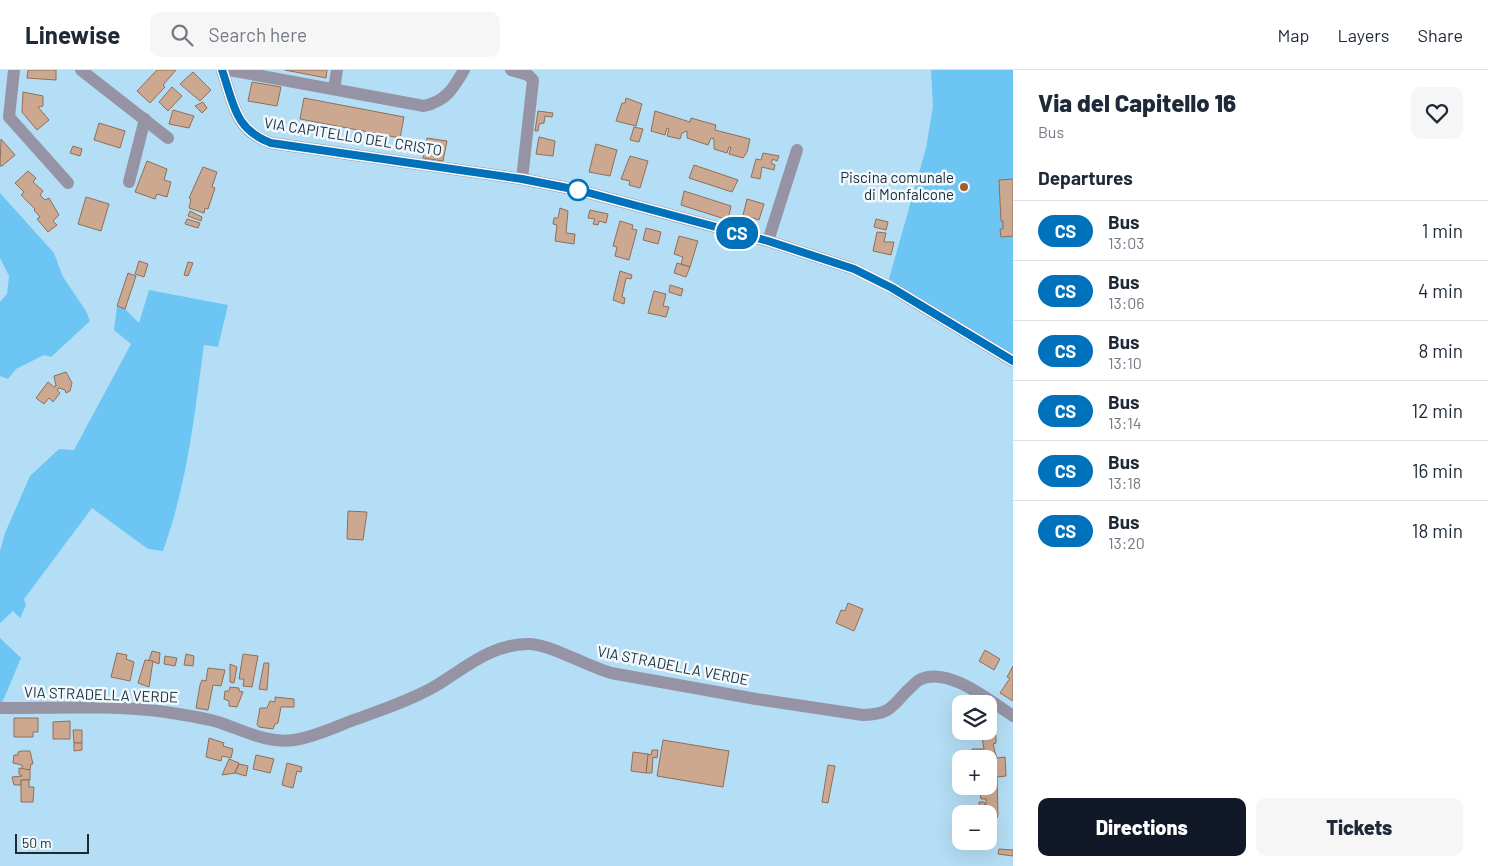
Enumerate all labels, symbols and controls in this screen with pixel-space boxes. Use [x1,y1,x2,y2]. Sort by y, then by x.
search box [150,12,500,57]
text: Linewise [25,20,120,49]
icon: search [168,21,196,49]
text: Search here [208,23,307,46]
text: Map [1277,24,1309,46]
text: Layers [1337,24,1390,46]
text: Share [1418,24,1463,46]
button: heart [1411,87,1463,139]
text: Via del Capitello 16 [1038,88,1236,117]
street label: VIA CAPITELLO DEL CRISTO [263,113,444,159]
text: Bus [1038,122,1064,141]
text: Departures [1038,166,1133,189]
place label: Piscina comunale di Monfalcone [840,168,954,203]
unlabelled marker [567,179,589,201]
marker: Piscina comunale di Monfalcone [958,181,970,193]
text: Bus [1108,210,1140,233]
line badge: CS [714,217,760,249]
text: 1 min [1422,219,1463,242]
text: CS [1055,220,1076,242]
text: CS [726,222,748,244]
text: 13:03 [1108,233,1145,252]
text: Bus [1108,270,1140,293]
text: 4 min [1418,279,1463,302]
text: CS [1055,280,1076,302]
text: 13:06 [1108,293,1145,312]
text: Bus [1108,330,1140,353]
text: 8 min [1419,339,1463,362]
text: CS [1055,340,1076,362]
text: 13:10 [1108,353,1142,372]
text: Bus [1108,390,1140,413]
text: 12 min [1412,399,1463,422]
text: CS [1055,400,1076,422]
text: 13:14 [1108,413,1142,432]
text: Bus [1108,450,1140,473]
text: 16 min [1412,459,1463,482]
text: CS [1055,460,1076,482]
text: 13:18 [1108,473,1141,492]
text: Bus [1108,510,1140,533]
text: 18 min [1412,519,1463,542]
text: CS [1055,520,1076,542]
text: 13:20 [1108,533,1145,552]
street label: VIA STRADELLA VERDE [596,641,750,689]
street label: VIA STRADELLA VERDE [24,682,178,706]
map controls [952,695,997,850]
button: layers [952,695,997,740]
button: + [952,750,997,795]
button: Directions [1038,798,1246,856]
button: Tickets [1256,798,1463,856]
button: − [952,805,997,850]
scale bar [15,831,89,854]
text: 50 m [22,834,51,851]

